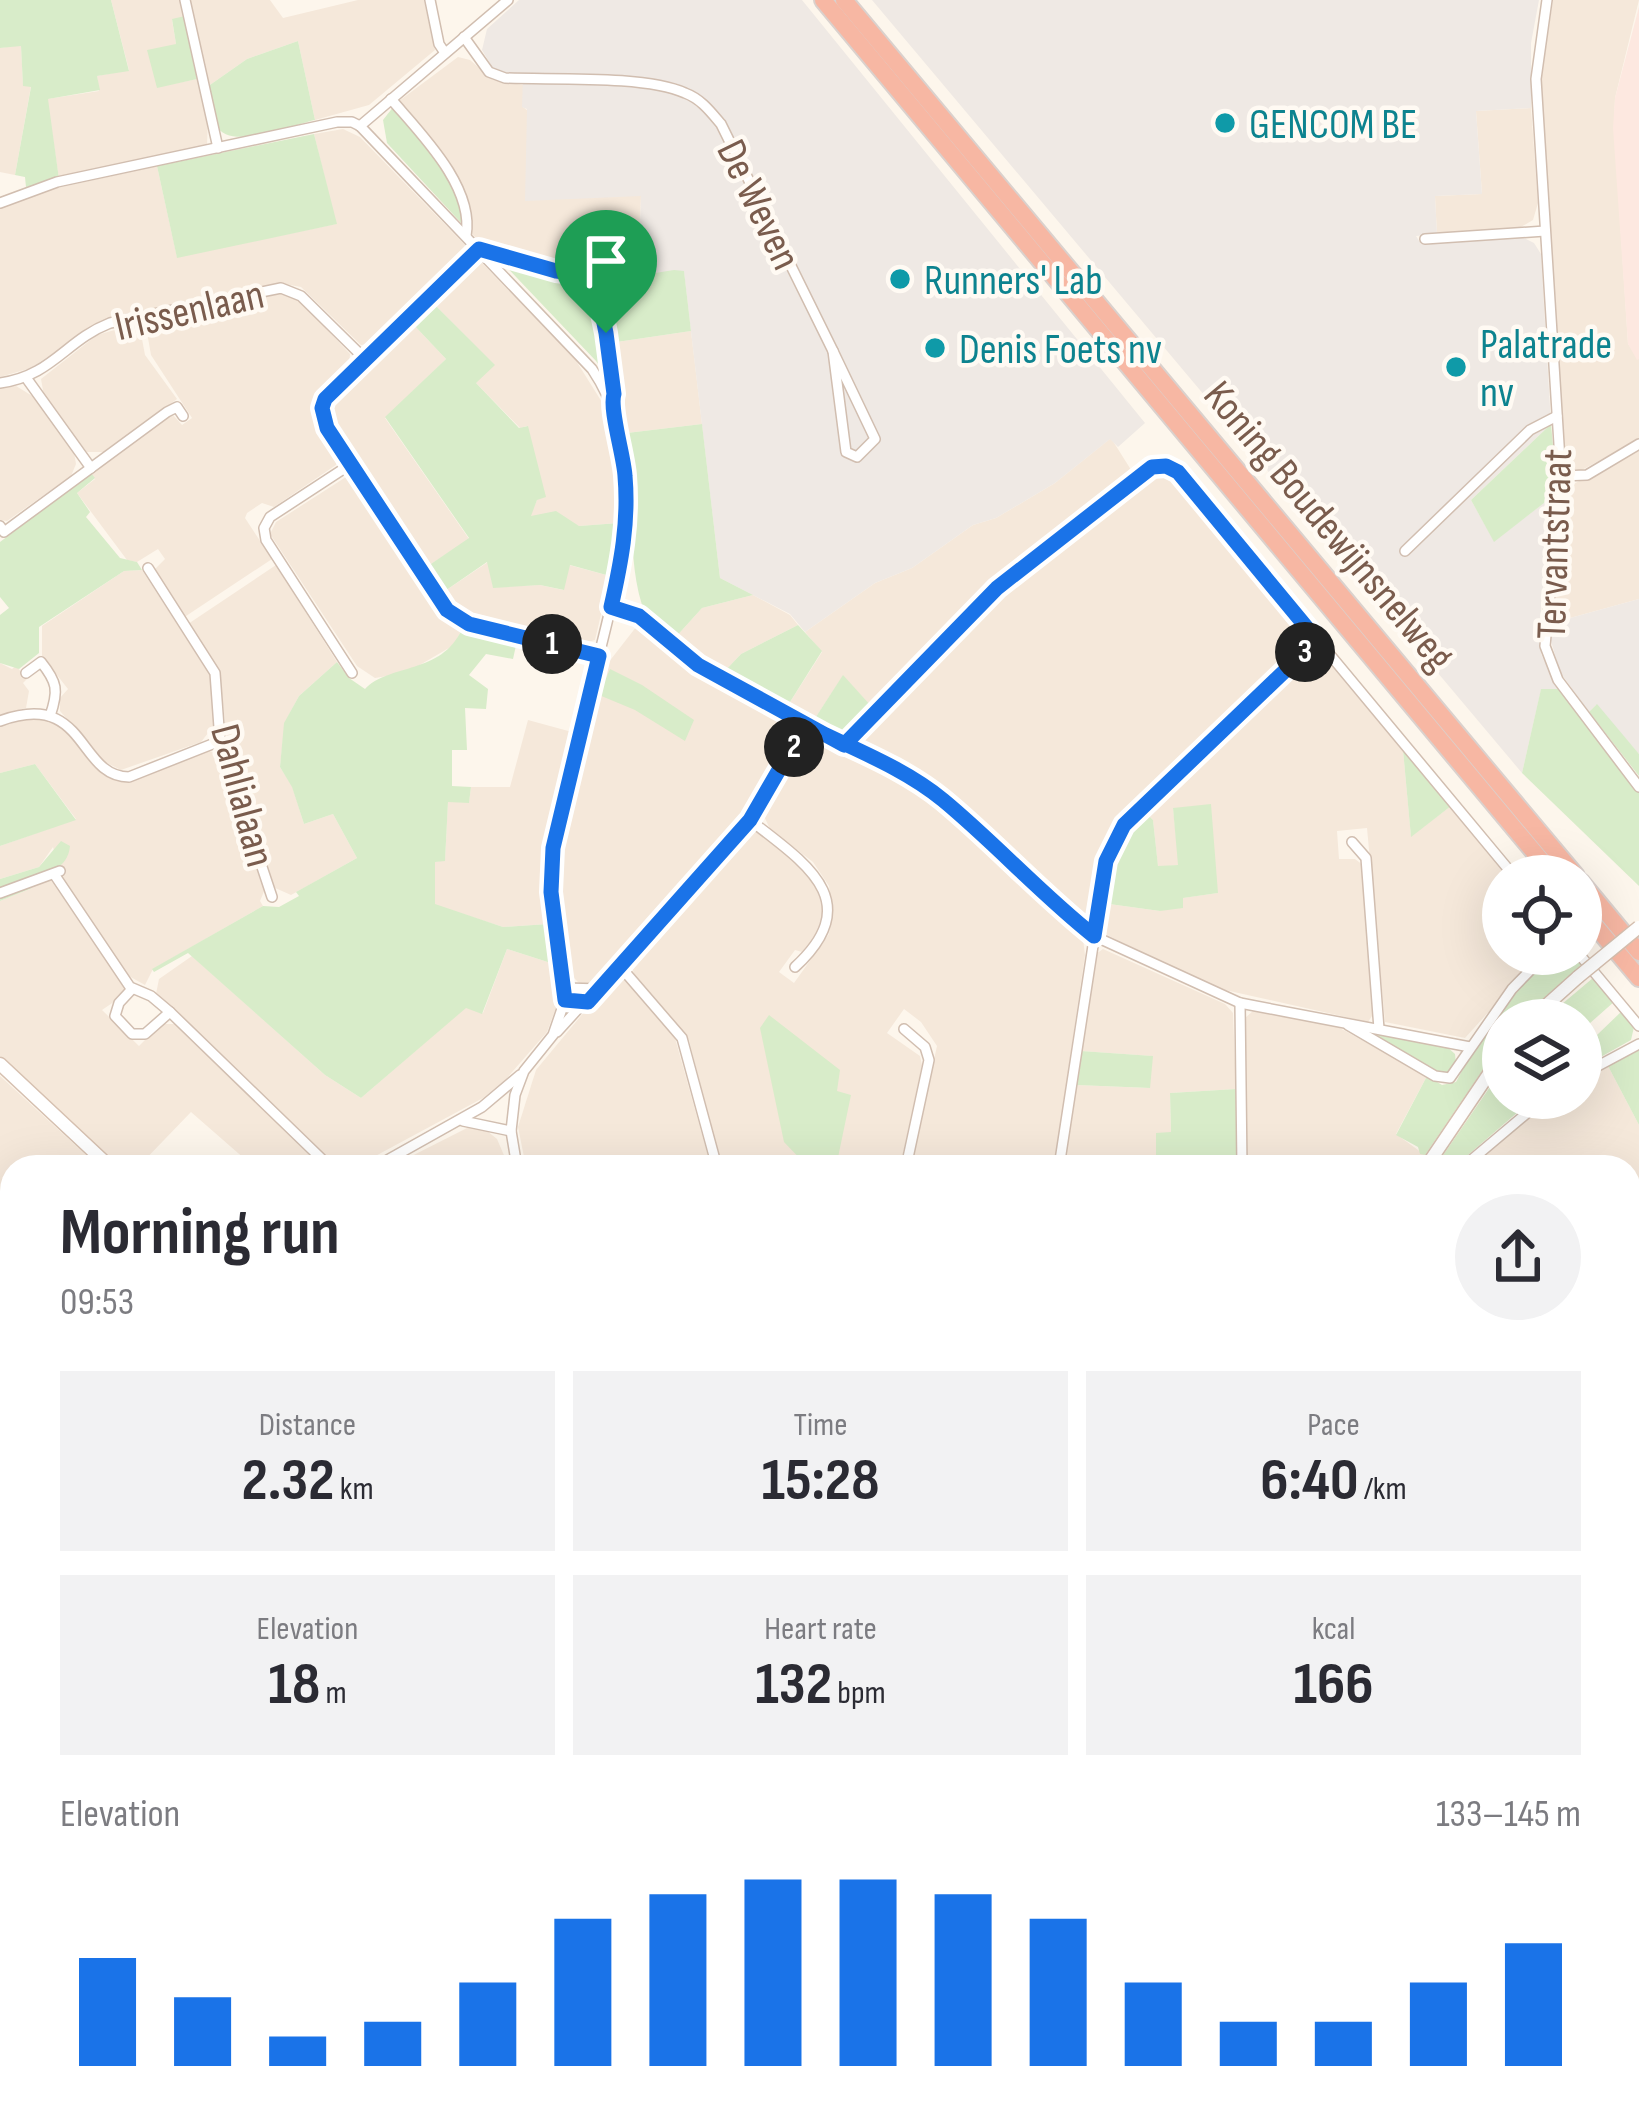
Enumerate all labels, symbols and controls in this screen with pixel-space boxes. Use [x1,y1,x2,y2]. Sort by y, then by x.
place label: GENCOM BE [1249,100,1417,151]
marker: GENCOM BE [1212,110,1238,136]
street label: De Weven [705,132,811,278]
pin [555,210,657,333]
icon: arrive [573,228,639,294]
place label: Runners' Lab [924,256,1103,307]
marker: Runners' Lab [887,266,913,292]
street label: Irissenlaan [110,270,269,353]
place label: Palatrade nv [1480,320,1612,419]
place label: Denis Foets nv [959,325,1162,376]
marker: Denis Foets nv [922,335,948,361]
marker: Palatrade nv [1443,354,1469,380]
street label: Koning Boudewijnsnelweg [1192,371,1464,682]
street label: Tervantstraat [1527,448,1584,640]
pin: 1 [522,614,582,674]
pin: 3 [1275,622,1335,682]
text: 1 [546,624,558,664]
text: 3 [1298,632,1312,672]
pin: 2 [764,717,824,777]
street label: Dahlialaan [198,719,285,872]
text: 2 [787,727,801,767]
map controls [1482,855,1602,1119]
button: locate [1482,855,1602,975]
button: layers [1482,999,1602,1119]
text: Morning run [60,1194,340,1273]
button: share [1455,1194,1581,1320]
text: 09:53 [60,1279,134,1326]
text: Distance [259,1405,356,1445]
text: Time [794,1405,848,1445]
text: Pace [1307,1405,1360,1445]
text: 2.32 [241,1445,335,1517]
text: 15:28 [762,1445,879,1517]
text: 6:40 [1260,1445,1358,1517]
text: km [335,1469,374,1509]
text: /km [1358,1469,1407,1509]
text: Elevation [257,1609,358,1649]
text: Heart rate [764,1609,877,1649]
text: kcal [1312,1609,1355,1649]
text: 18 [268,1649,320,1721]
text: 132 [755,1649,832,1721]
text: 166 [1293,1649,1374,1721]
text: m [320,1673,347,1713]
text: bpm [832,1673,886,1713]
text: Elevation [60,1791,180,1838]
text: 133–145 m [1436,1791,1581,1838]

